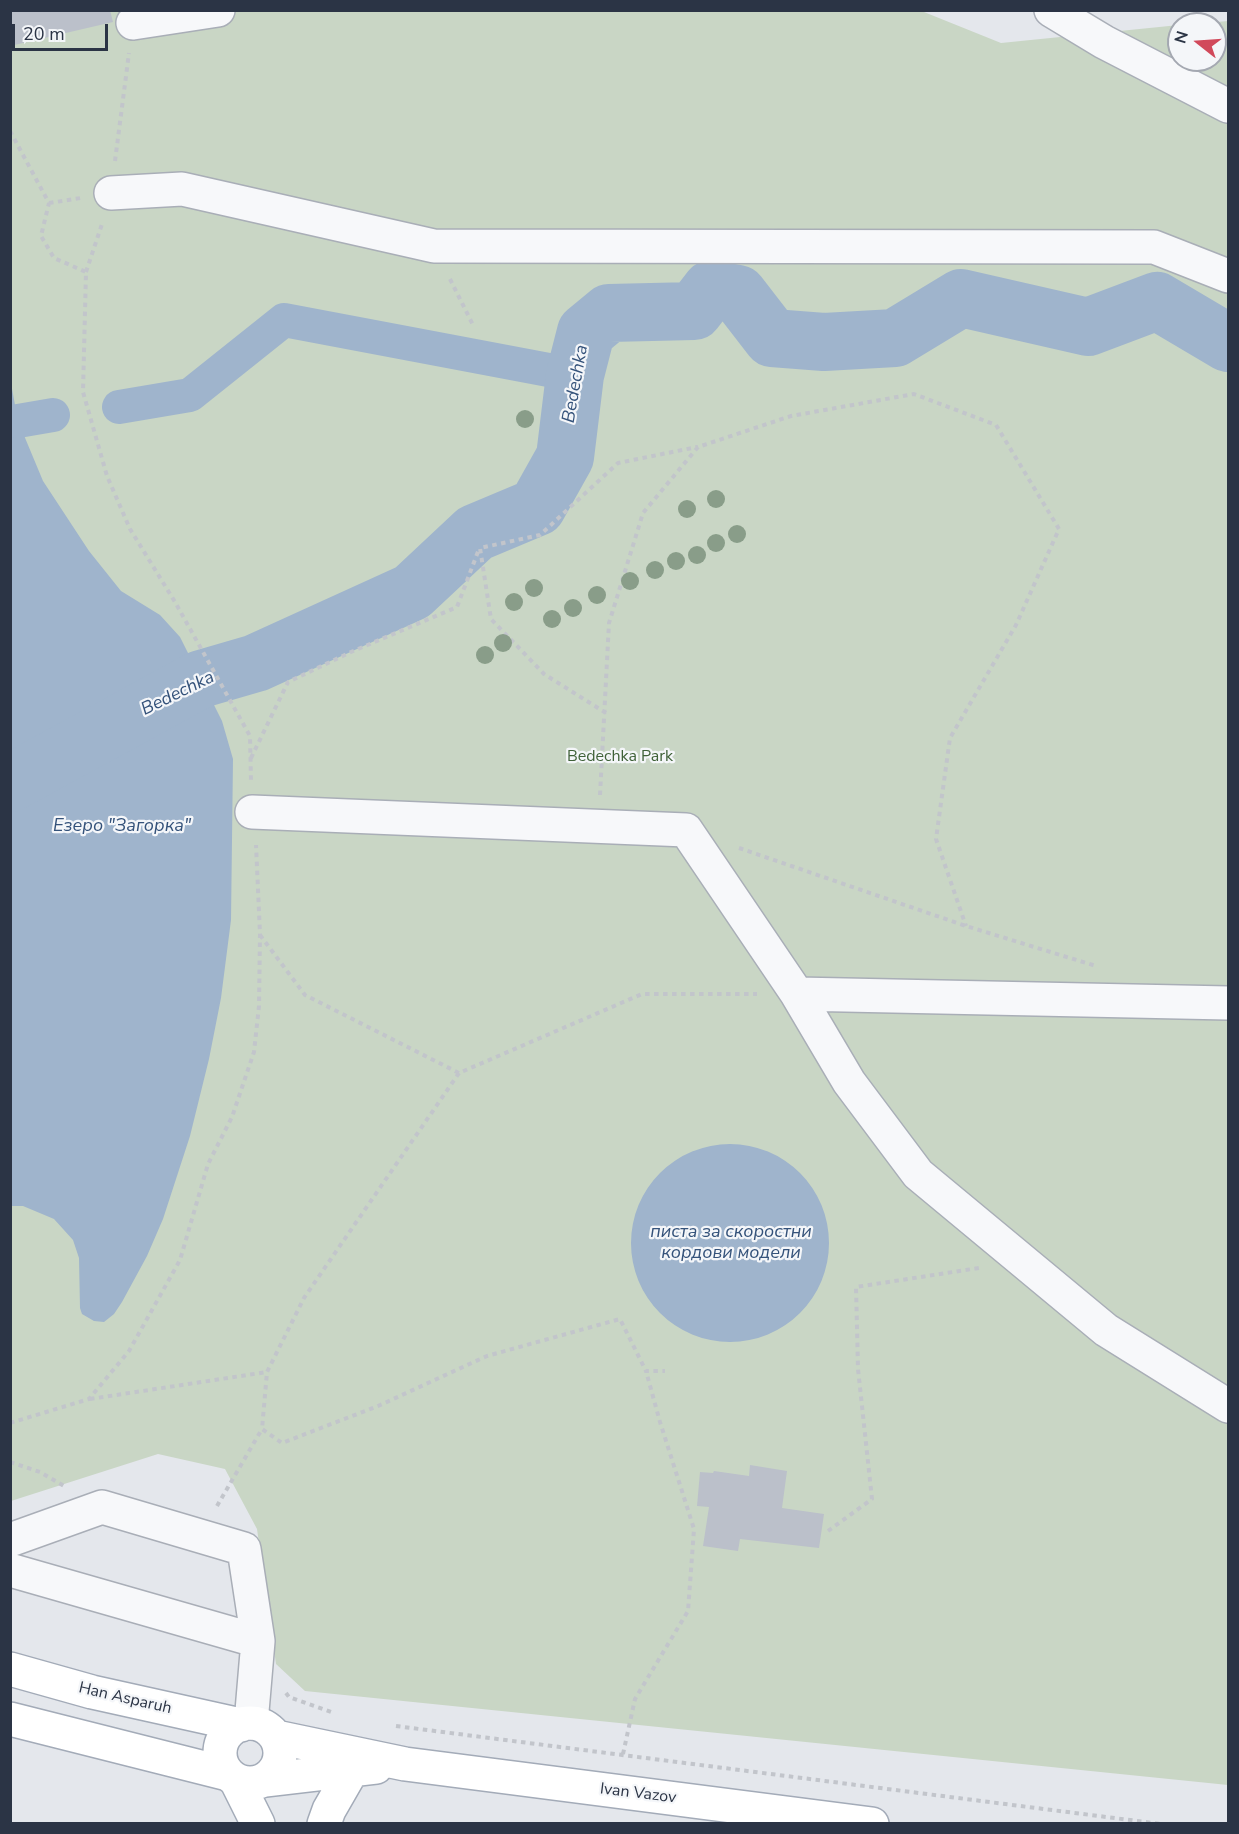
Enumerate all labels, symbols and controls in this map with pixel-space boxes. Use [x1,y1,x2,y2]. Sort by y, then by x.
scale bar [15,12,111,50]
north arrow [1167,12,1227,72]
text: 20 m [23,22,65,46]
text: N [1169,28,1194,46]
water label: Bedechka [559,343,593,425]
water label: Bedechka [138,667,218,721]
park label: Bedechka Park [567,747,673,767]
water label: Езеро "Загорка" [53,816,191,838]
water label: писта за скоростни кордови модели [650,1222,812,1264]
street label: Han Asparuh [77,1679,173,1719]
street label: Ivan Vazov [599,1780,677,1808]

